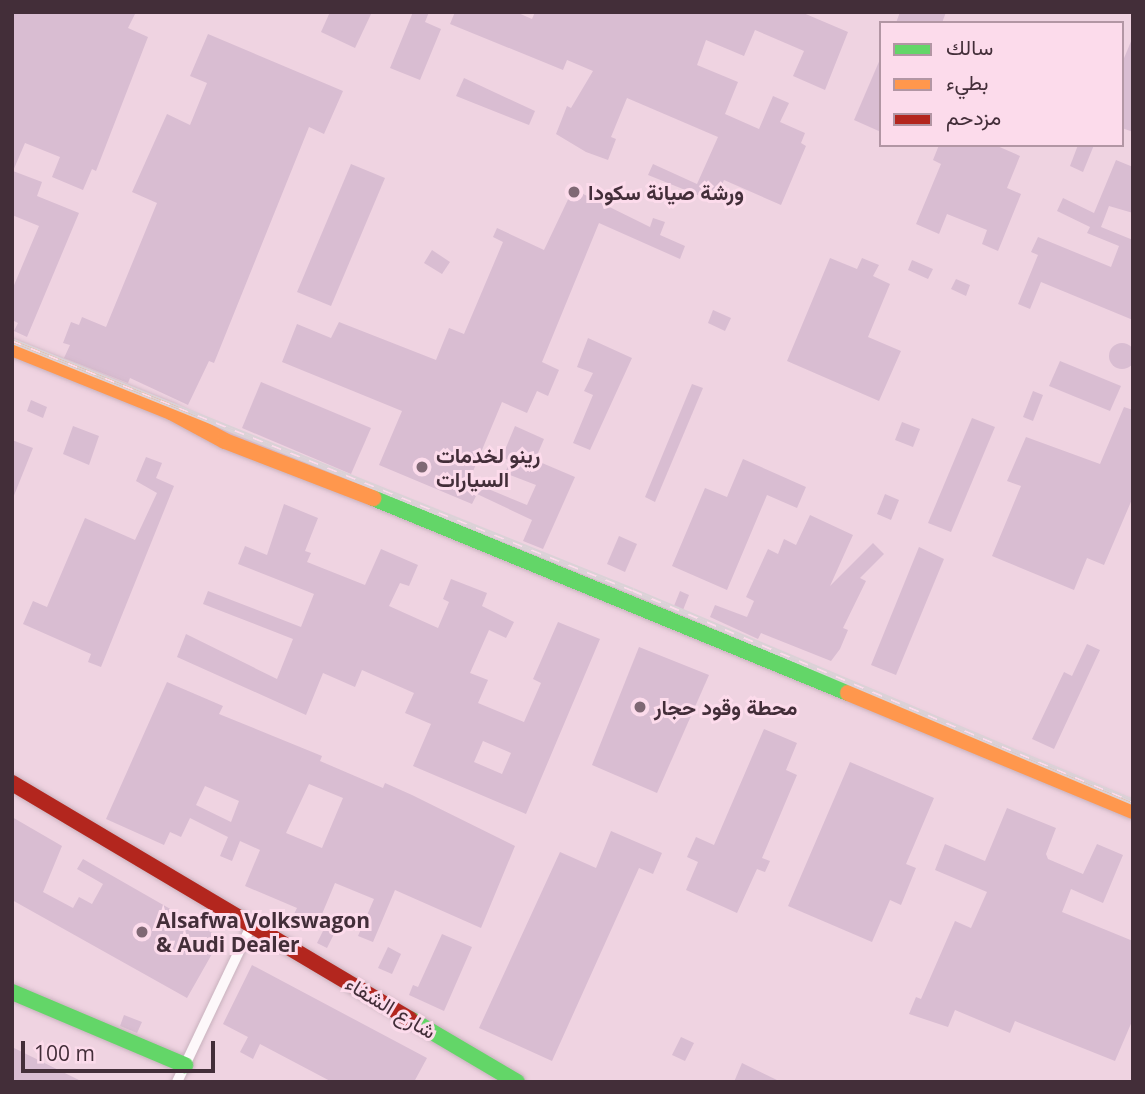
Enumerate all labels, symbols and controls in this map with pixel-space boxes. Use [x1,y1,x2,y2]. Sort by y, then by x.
legend [879,21,1124,147]
text: سالك [946,33,993,61]
text: بطيء [946,68,989,96]
text: مزدحم [946,103,1001,131]
place label: ورشة صيانة سكودا [588,179,744,205]
marker: ورشة صيانة سكودا [566,184,582,200]
place label: رينو لخدمات السيارات [436,442,540,492]
marker: رينو لخدمات السيارات [414,459,430,475]
place label: محطة وقود حجار [654,694,797,720]
marker: محطة وقود حجار [632,699,648,715]
place label: Alsafwa Volkswagon & Audi Dealer [156,907,370,957]
marker: Alsafwa Volkswagon & Audi Dealer [134,924,150,940]
street label: شارع الشفاء [341,970,441,1044]
scale bar [24,1028,219,1072]
text: 100 m [34,1039,95,1067]

